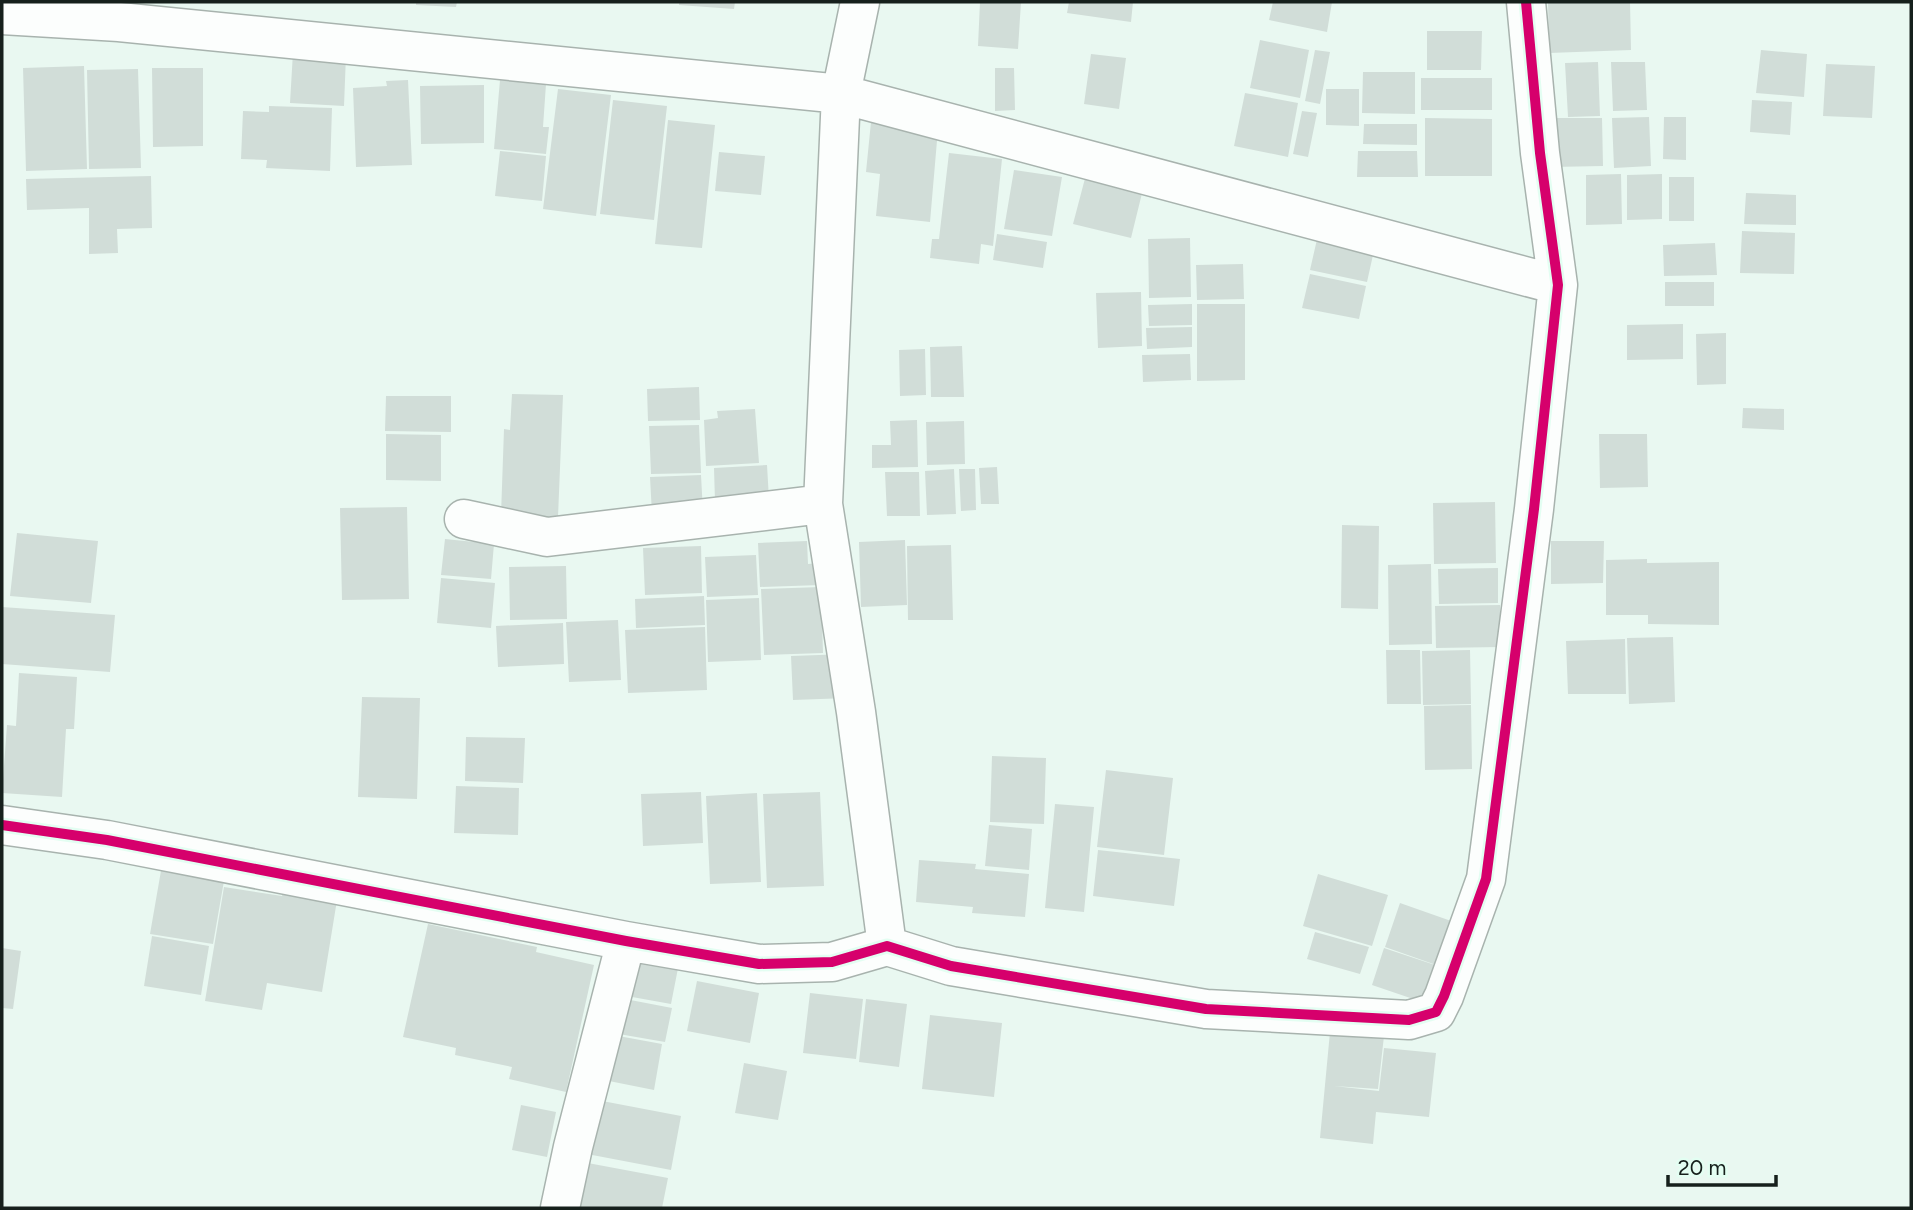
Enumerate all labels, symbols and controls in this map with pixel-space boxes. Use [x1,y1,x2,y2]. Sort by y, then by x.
scale bar [1668,1144,1776,1188]
text: 20 m [1678,1155,1726,1180]

